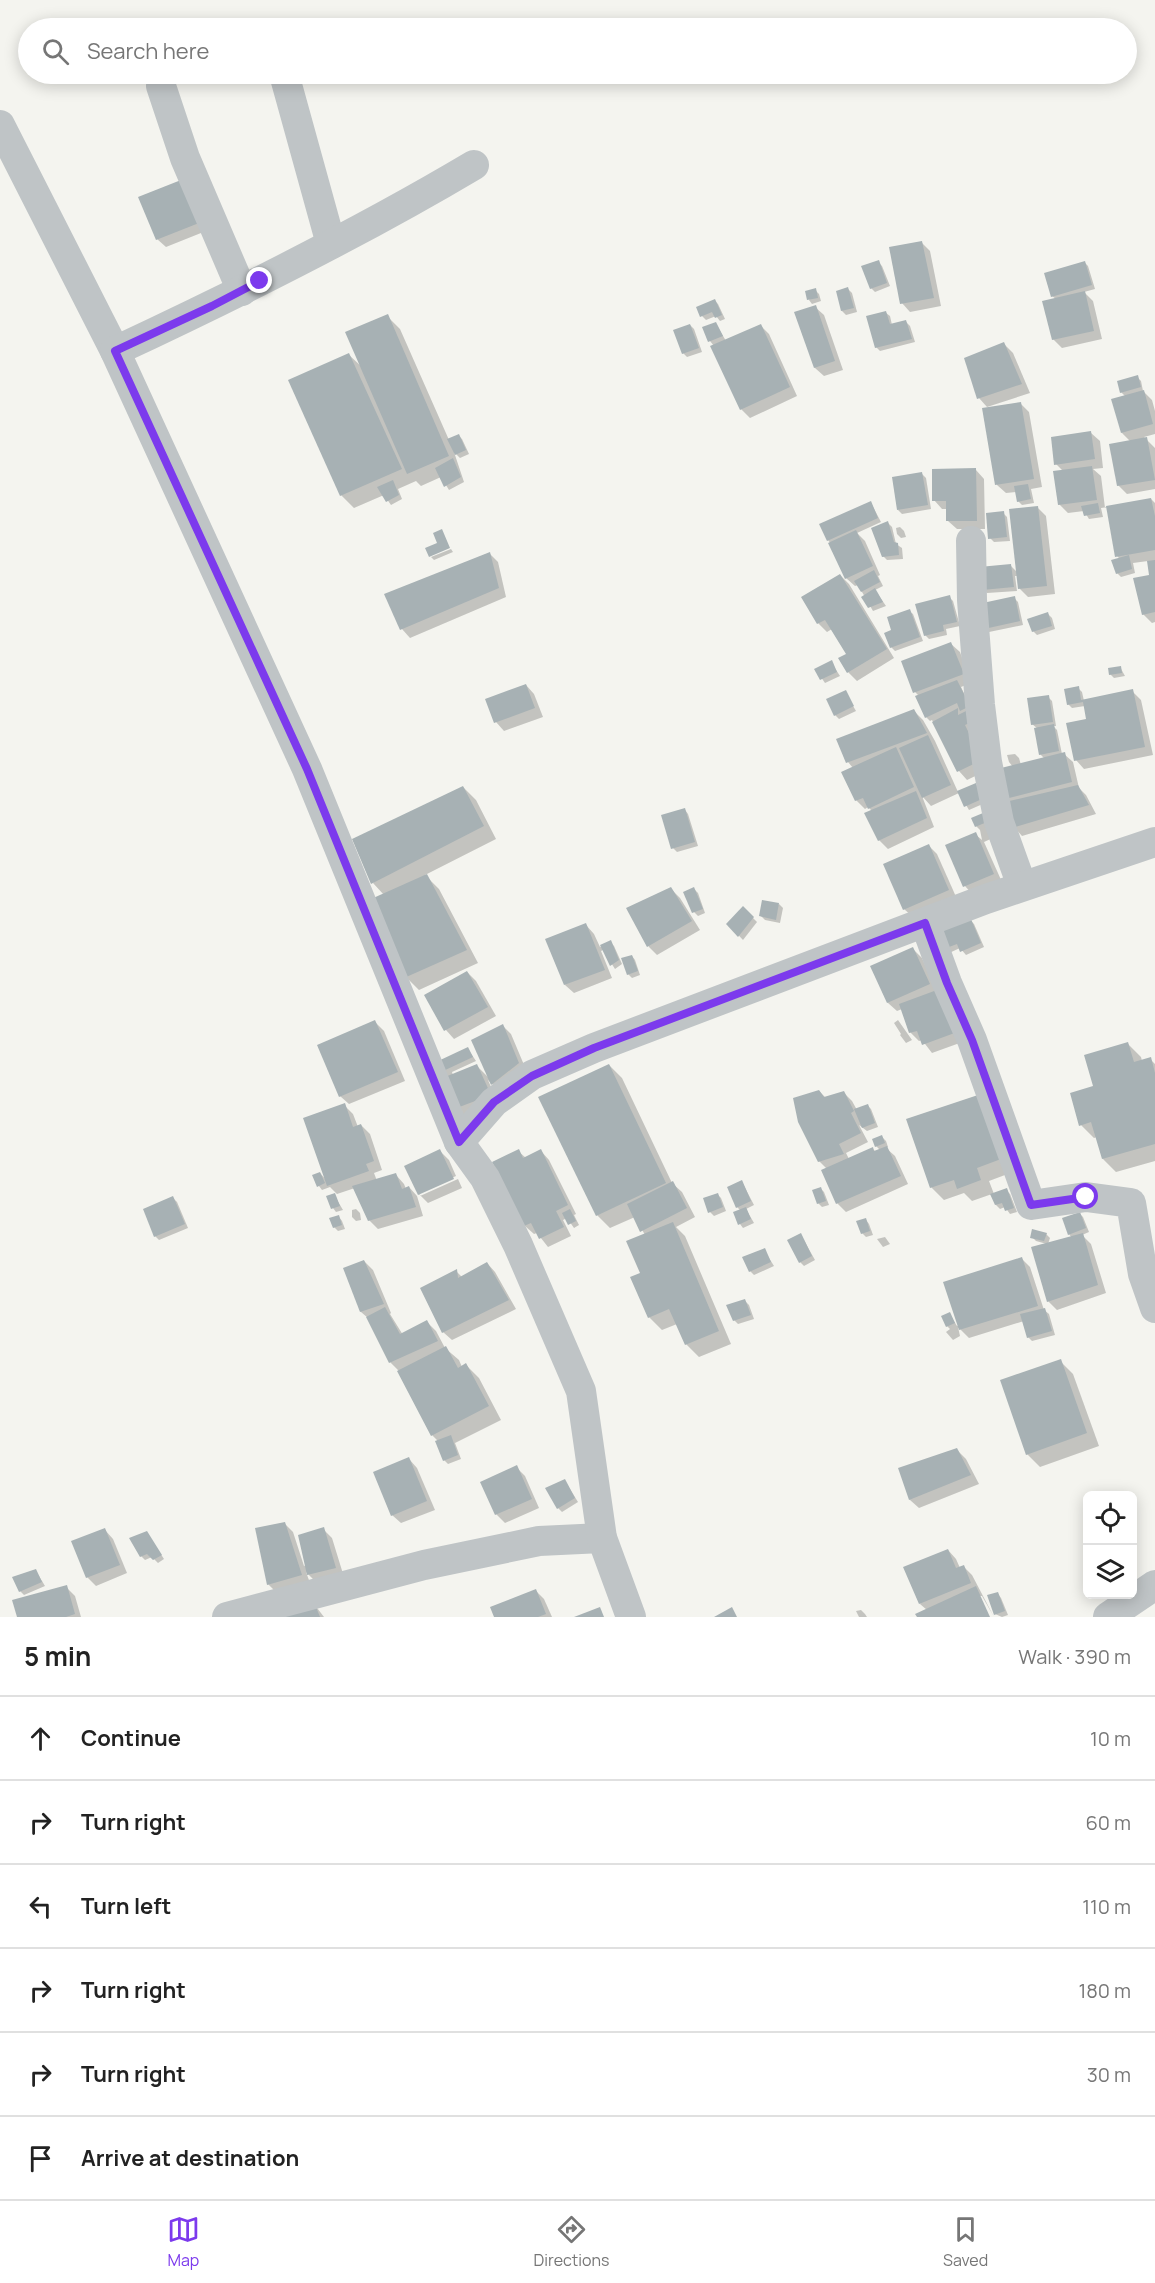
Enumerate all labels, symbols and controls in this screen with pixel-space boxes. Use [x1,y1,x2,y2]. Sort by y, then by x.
search box [18,18,1137,84]
icon: search [39,35,72,68]
text: Search here [87,36,209,66]
route end [246,267,272,293]
route start [1072,1183,1098,1209]
map controls [1083,1491,1137,1599]
button: locate [1083,1491,1137,1545]
button: layers [1083,1545,1137,1599]
text: 5 min [24,1638,91,1674]
text: Walk · 390 m [1018,1643,1131,1670]
icon: ahead [24,1722,57,1755]
text: Continue [81,1723,181,1753]
text: 10 m [1090,1725,1131,1752]
icon: right [24,1806,57,1839]
text: Turn right [81,1807,186,1837]
text: 60 m [1085,1809,1131,1836]
icon: left [24,1890,57,1923]
text: Turn left [81,1891,171,1921]
text: 110 m [1082,1893,1131,1920]
icon: right [24,1974,57,2007]
text: Turn right [81,1975,186,2005]
text: 180 m [1078,1977,1131,2004]
icon: right [24,2058,57,2091]
text: Turn right [81,2059,186,2089]
text: 30 m [1087,2061,1131,2088]
icon: arrive [24,2142,57,2175]
text: Arrive at destination [81,2143,299,2173]
tab: Map [167,2213,200,2271]
tab: Directions [534,2213,609,2271]
tab: Saved [943,2213,988,2271]

